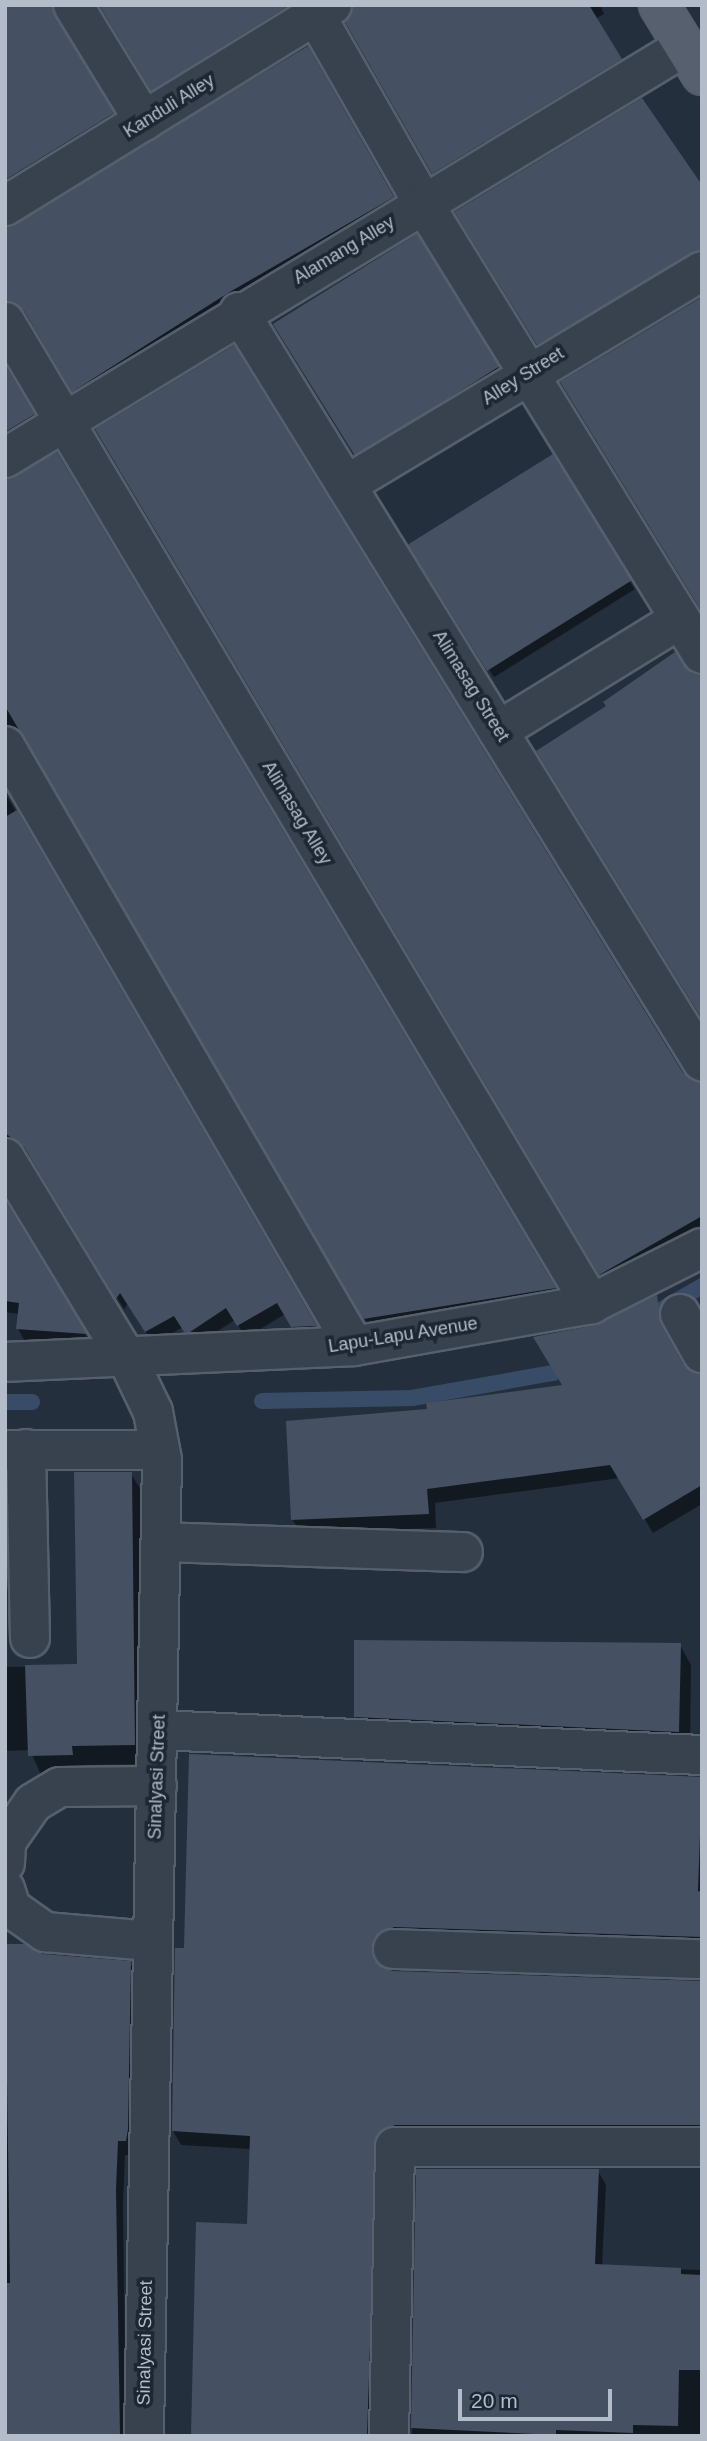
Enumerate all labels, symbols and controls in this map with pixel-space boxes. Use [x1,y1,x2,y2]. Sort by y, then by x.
street label: Kanduli Alley [119,69,219,143]
street label: Alamang Alley [289,211,399,289]
street label: Alley Street [478,342,568,410]
street label: Alimasag Street [428,626,514,746]
street label: Alimasag Alley [257,757,337,869]
street label: Lapu-Lapu Avenue [326,1312,480,1358]
street label: Sinalyasi Street [144,1714,170,1840]
street label: Sinalyasi Street [133,2280,157,2406]
scale bar [462,2374,616,2418]
text: 20 m [471,2389,518,2412]

